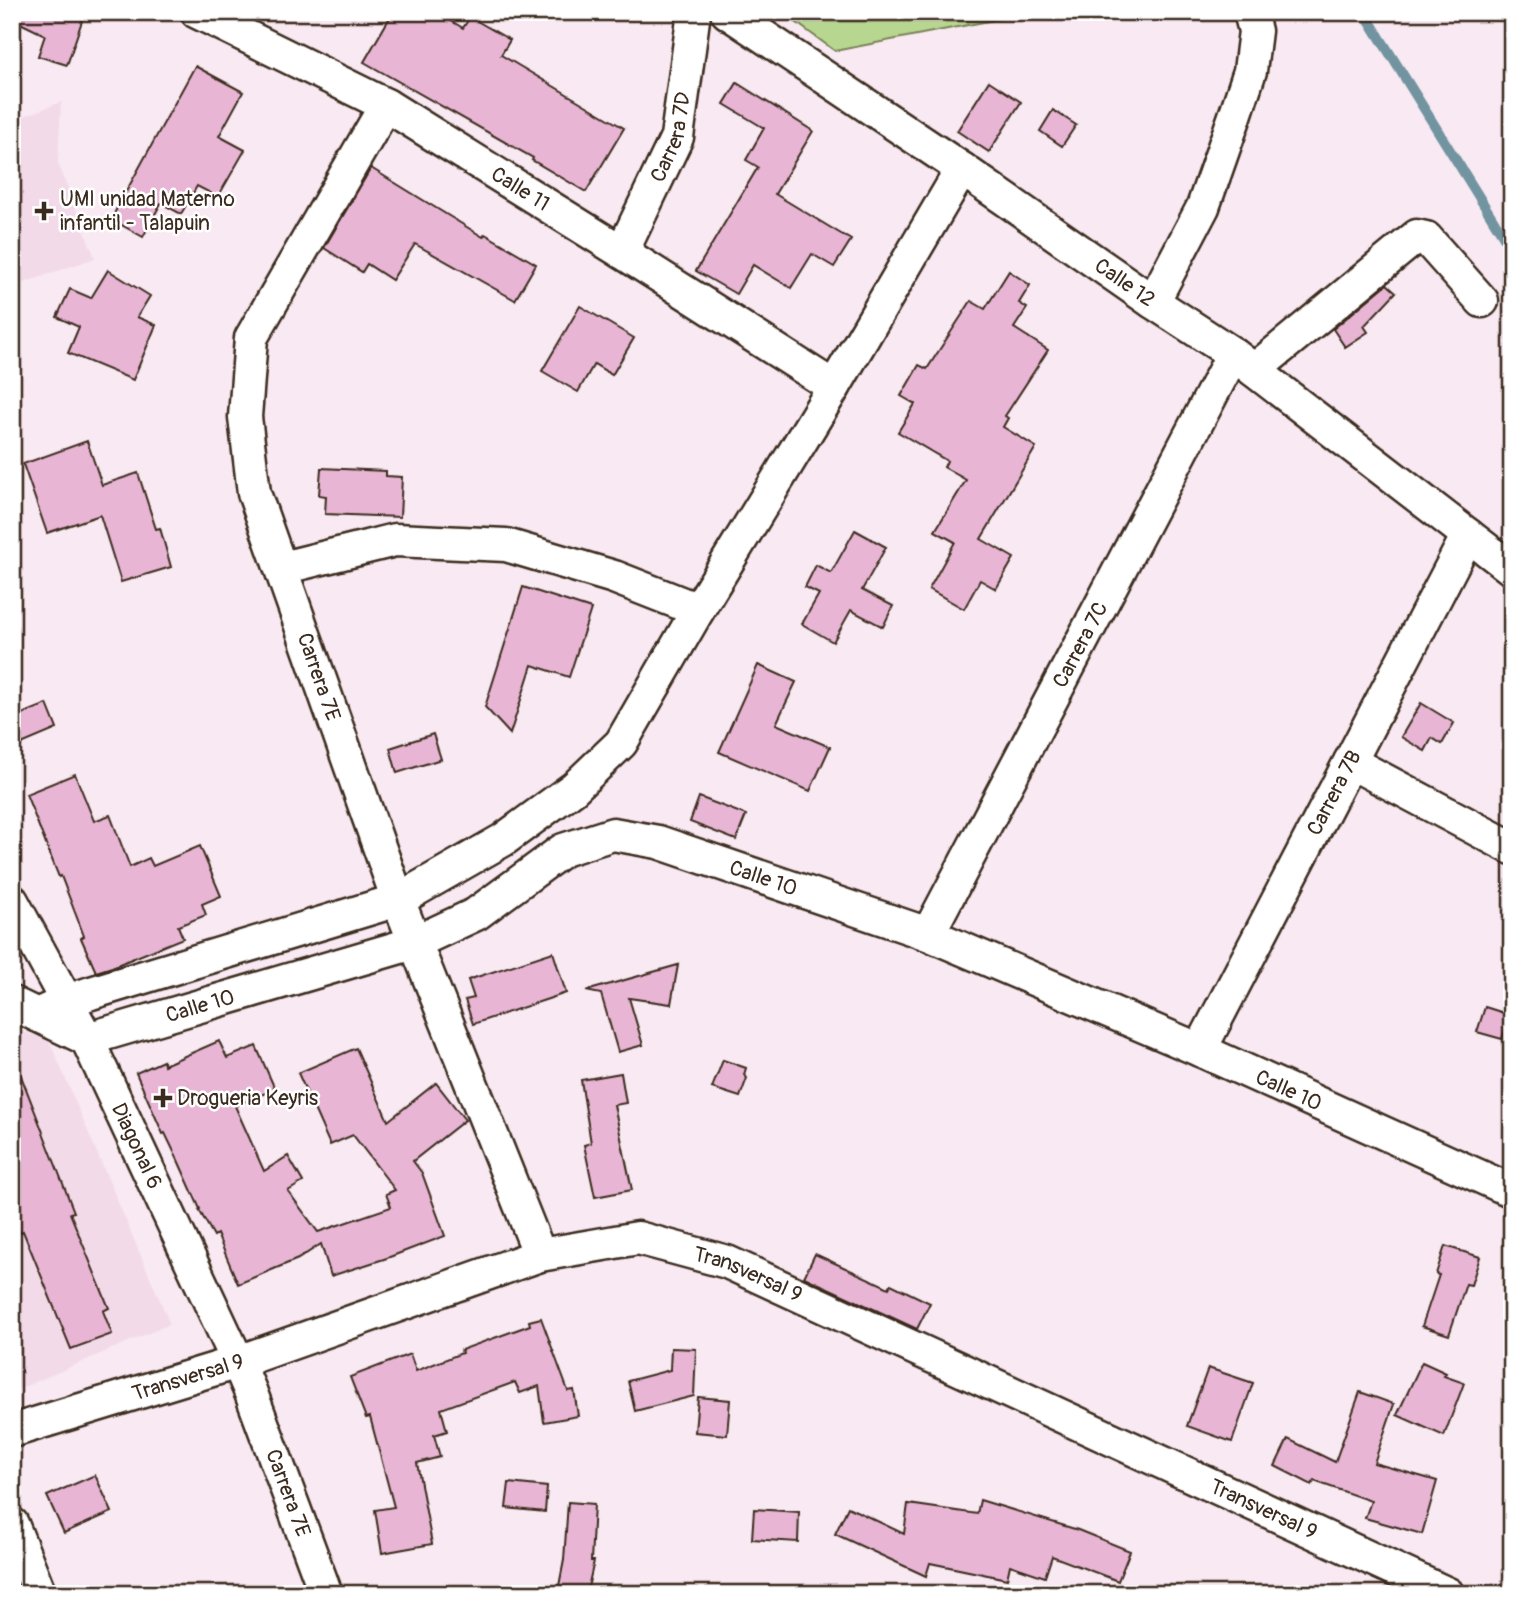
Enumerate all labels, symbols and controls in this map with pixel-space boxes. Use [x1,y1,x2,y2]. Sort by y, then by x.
street label: Carrera 7D [644,90,697,187]
street label: Calle 11 [486,161,554,218]
place label: UMI unidad Materno infantil - Talapuin [60,186,235,237]
marker: UMI unidad Materno infantil - Talapuin [34,201,54,221]
street label: Calle 12 [1089,252,1160,313]
street label: Carrera 7C [1047,597,1114,693]
street label: Carrera 7E [291,629,347,725]
street label: Carrera 7B [1301,746,1368,840]
street label: Calle 10 [726,854,801,902]
street label: Calle 10 [163,984,238,1029]
street label: Calle 10 [1251,1064,1326,1117]
place label: Drogueria Keyris [177,1085,319,1112]
marker: Drogueria Keyris [155,1090,171,1106]
street label: Diagonal 6 [105,1099,168,1193]
street label: Transversal 9 [690,1241,806,1309]
street label: Transversal 9 [129,1348,247,1408]
street label: Carrera 7E [259,1446,317,1541]
street label: Transversal 9 [1205,1473,1321,1546]

